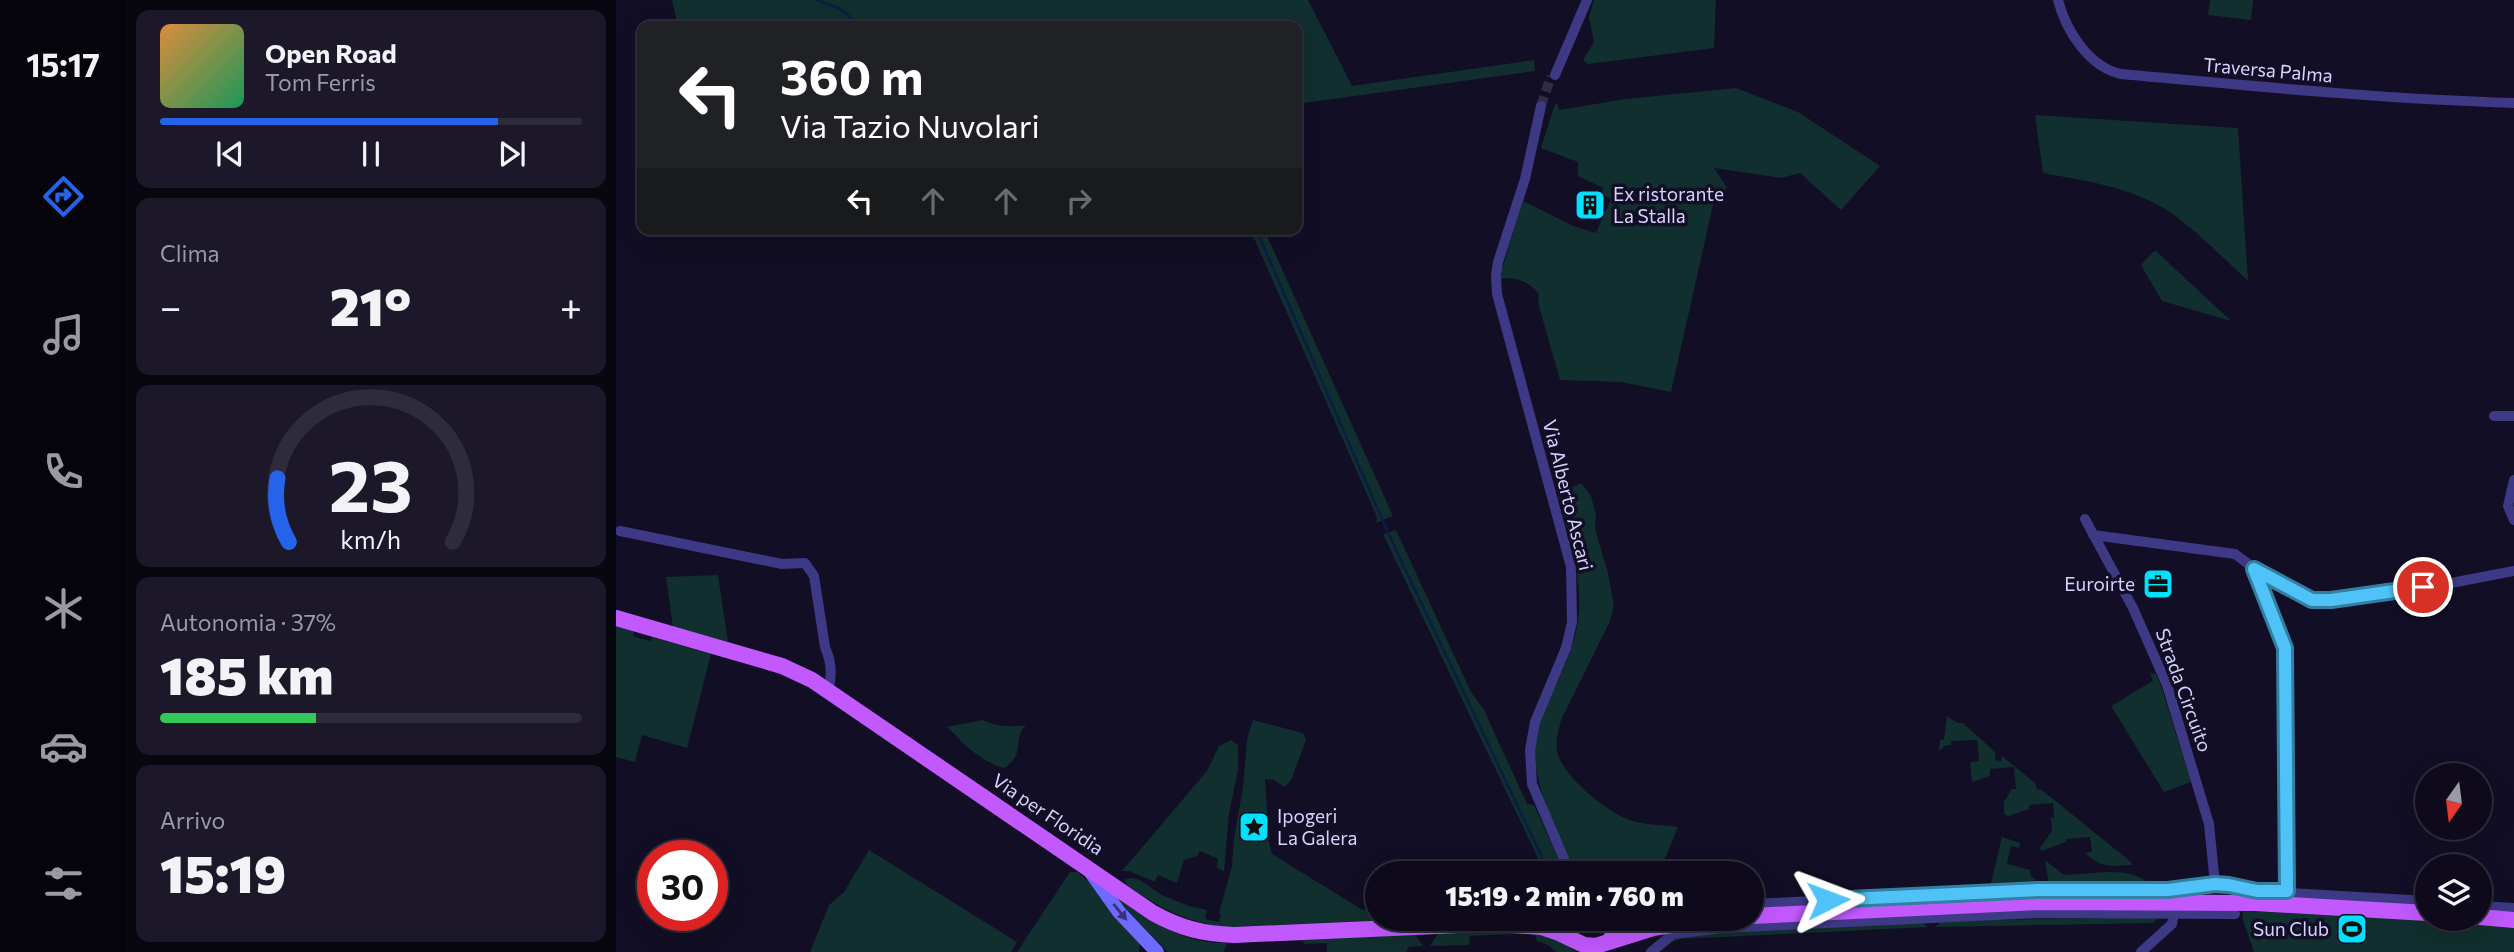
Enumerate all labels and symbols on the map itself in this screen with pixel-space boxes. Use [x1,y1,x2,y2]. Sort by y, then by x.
street label: Traversa Palma [2202,52,2334,87]
place label: Ex ristorante La Stalla [1613,182,1724,227]
building icon: Ex ristorante La Stalla [1573,188,1607,222]
street label: Via Alberto Ascari [1539,417,1598,573]
pin [2393,557,2453,617]
office icon: Euroirte [2141,567,2175,601]
place label: Euroirte [2064,572,2135,595]
street label: Strada Circuito [2151,625,2217,755]
north arrow [2415,763,2492,840]
street label: Via per Floridia [988,768,1108,859]
place label: Ipogeri La Galera [1277,804,1358,849]
place icon: Ipogeri La Galera [1237,810,1271,844]
speed limit sign: 30 [637,840,728,931]
position arrow [1791,863,1865,937]
one-way arrow [1112,903,1127,920]
sports icon: Sun Club [2335,912,2369,946]
place label: Sun Club [2253,917,2329,940]

